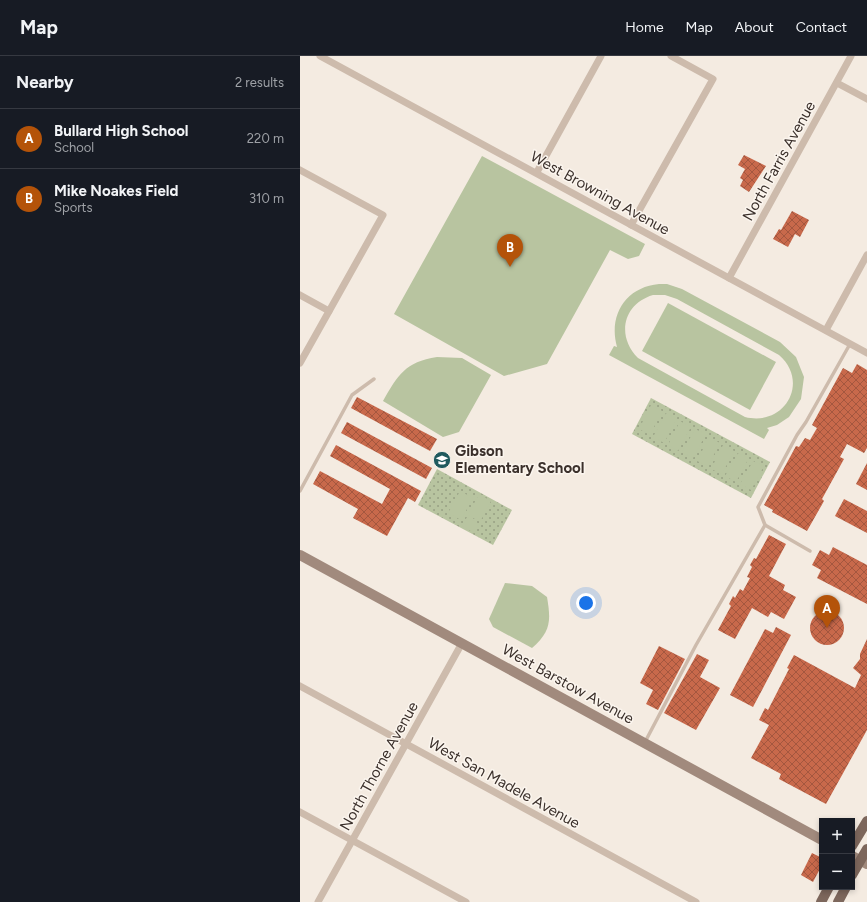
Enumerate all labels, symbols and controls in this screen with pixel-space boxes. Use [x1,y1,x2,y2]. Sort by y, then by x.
text: Map [20,16,58,39]
text: Home [625,19,664,36]
text: Map [686,19,713,36]
text: About [735,19,774,36]
text: Contact [796,19,847,36]
text: Nearby [16,72,74,92]
text: 2 results [235,75,284,90]
street label: North Farris Avenue [739,98,819,224]
text: Bullard High School [54,122,189,140]
text: A [24,131,34,146]
text: 220 m [247,131,284,146]
text: School [54,140,94,155]
street label: West Browning Avenue [527,147,673,239]
text: Mike Noakes Field [54,182,178,200]
text: B [25,191,33,206]
text: 310 m [249,191,284,206]
text: Sports [54,200,93,215]
pin: B [497,234,523,267]
place label: Gibson Elementary School [455,442,585,477]
school or university icon: Gibson Elementary School [432,450,452,470]
your location [576,593,596,613]
pin: A [814,595,840,628]
street label: West Barstow Avenue [499,640,637,728]
street label: North Thorne Avenue [336,698,422,834]
street label: West San Madele Avenue [425,734,583,832]
map controls [819,818,855,890]
button: + [819,818,855,854]
button: − [819,854,855,890]

